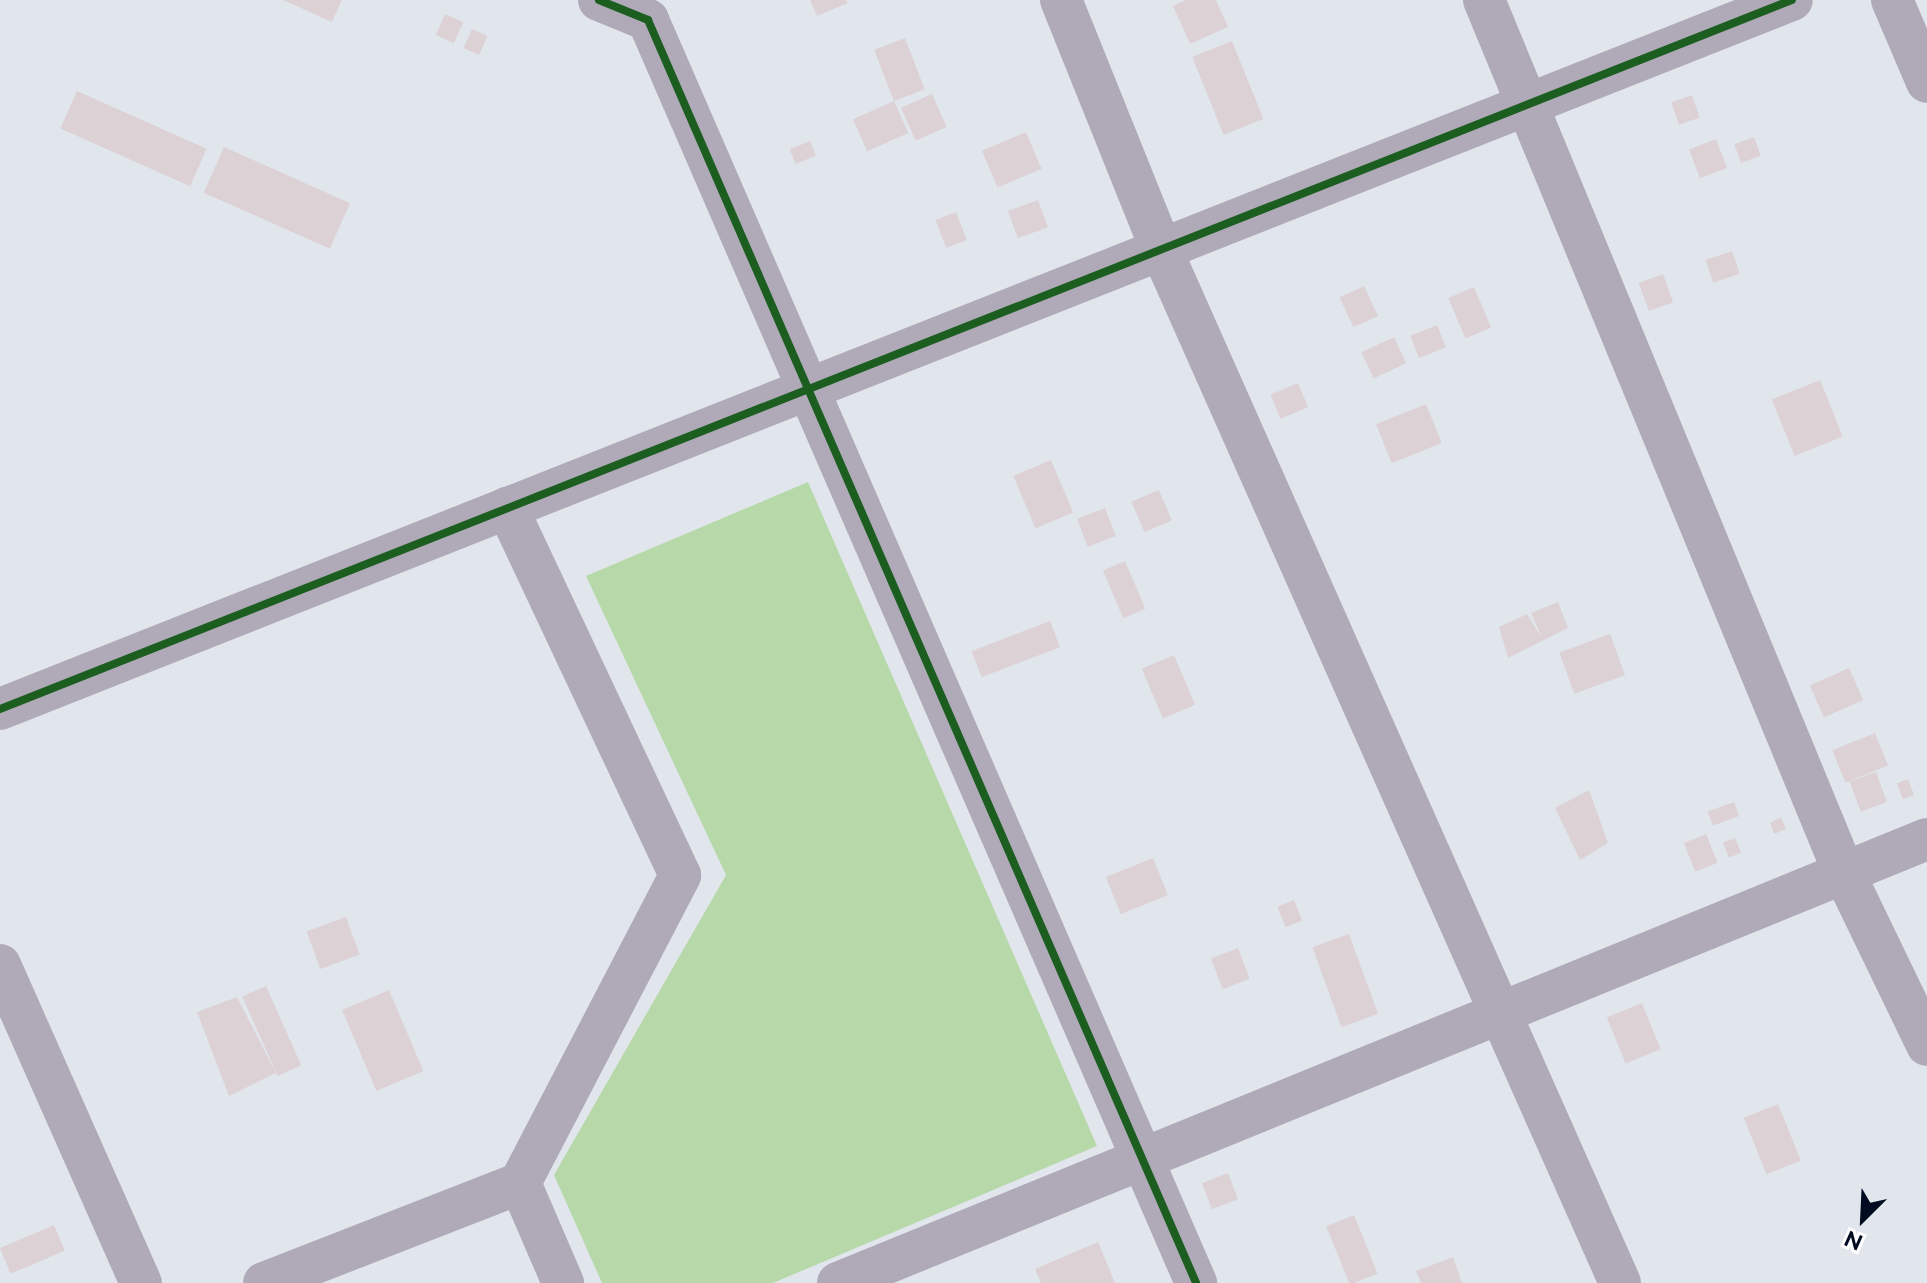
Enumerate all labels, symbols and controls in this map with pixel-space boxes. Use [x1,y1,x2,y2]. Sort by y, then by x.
north arrow [1823,1179,1903,1259]
text: N [1840,1226,1866,1256]

